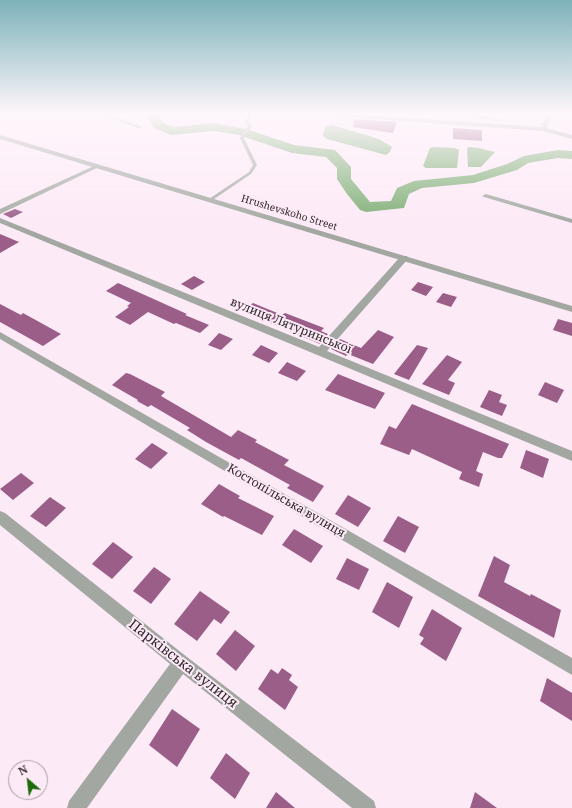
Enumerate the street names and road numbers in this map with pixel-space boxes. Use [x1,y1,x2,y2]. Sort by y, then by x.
street label: Hrushevskoho Street [240,193,338,233]
street label: вулиця Лятуринської [228,295,354,357]
street label: Костопільська вулиця [225,461,347,541]
street label: Парківська вулиця [125,616,241,712]

